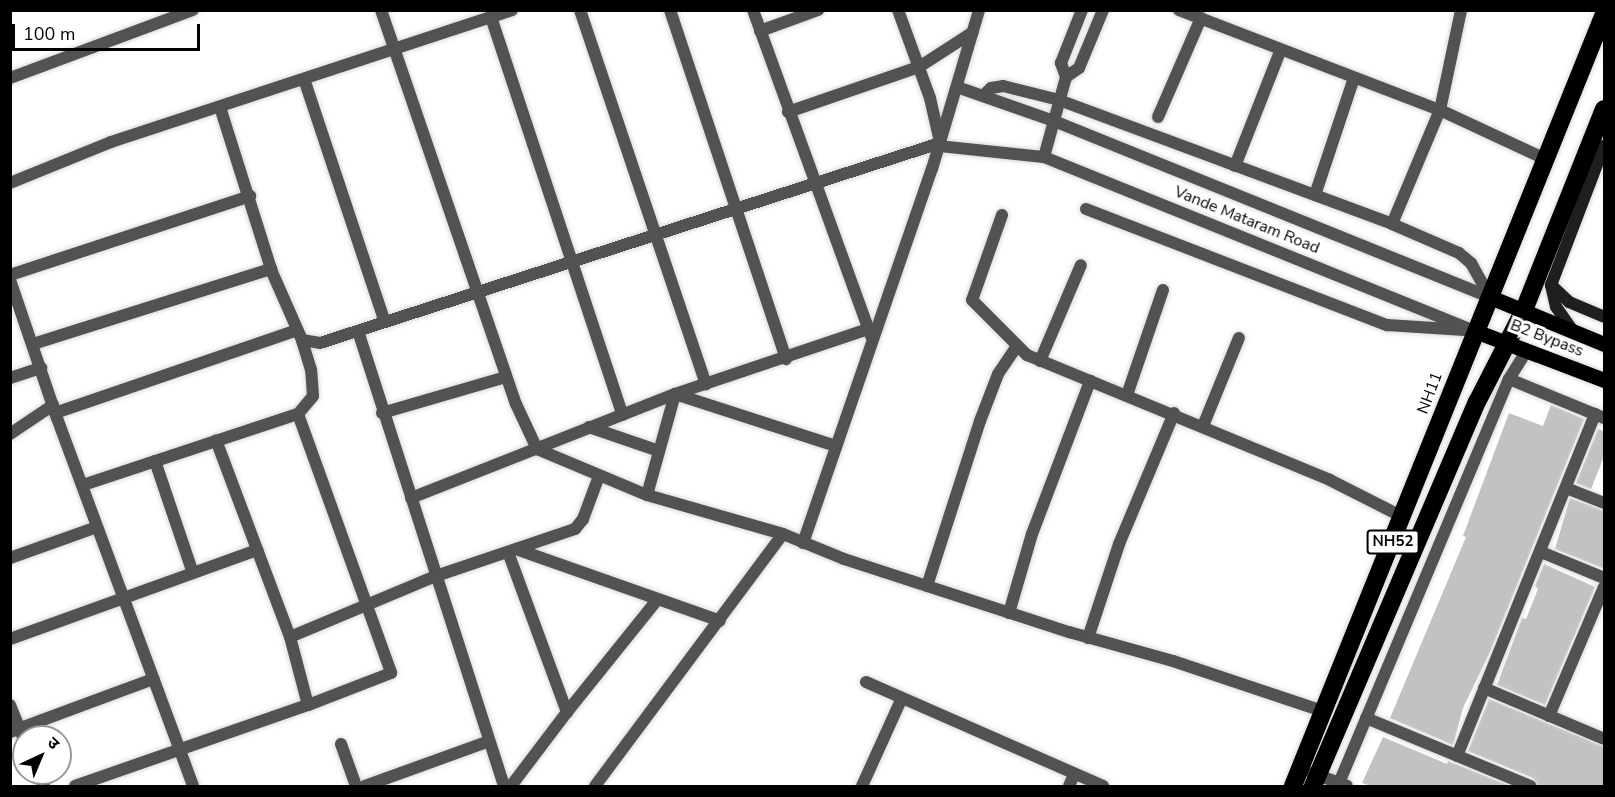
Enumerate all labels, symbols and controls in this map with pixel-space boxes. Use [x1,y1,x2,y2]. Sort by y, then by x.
scale bar [15,12,202,50]
text: 100 m [23,22,75,46]
street label: Vande Mataram Road [1172,182,1322,258]
street label: B2 Bypass [1508,315,1586,361]
street label: NH11 [1413,369,1447,417]
road number: NH52 [1366,530,1420,554]
north arrow [12,725,72,785]
text: उ [42,732,64,755]

